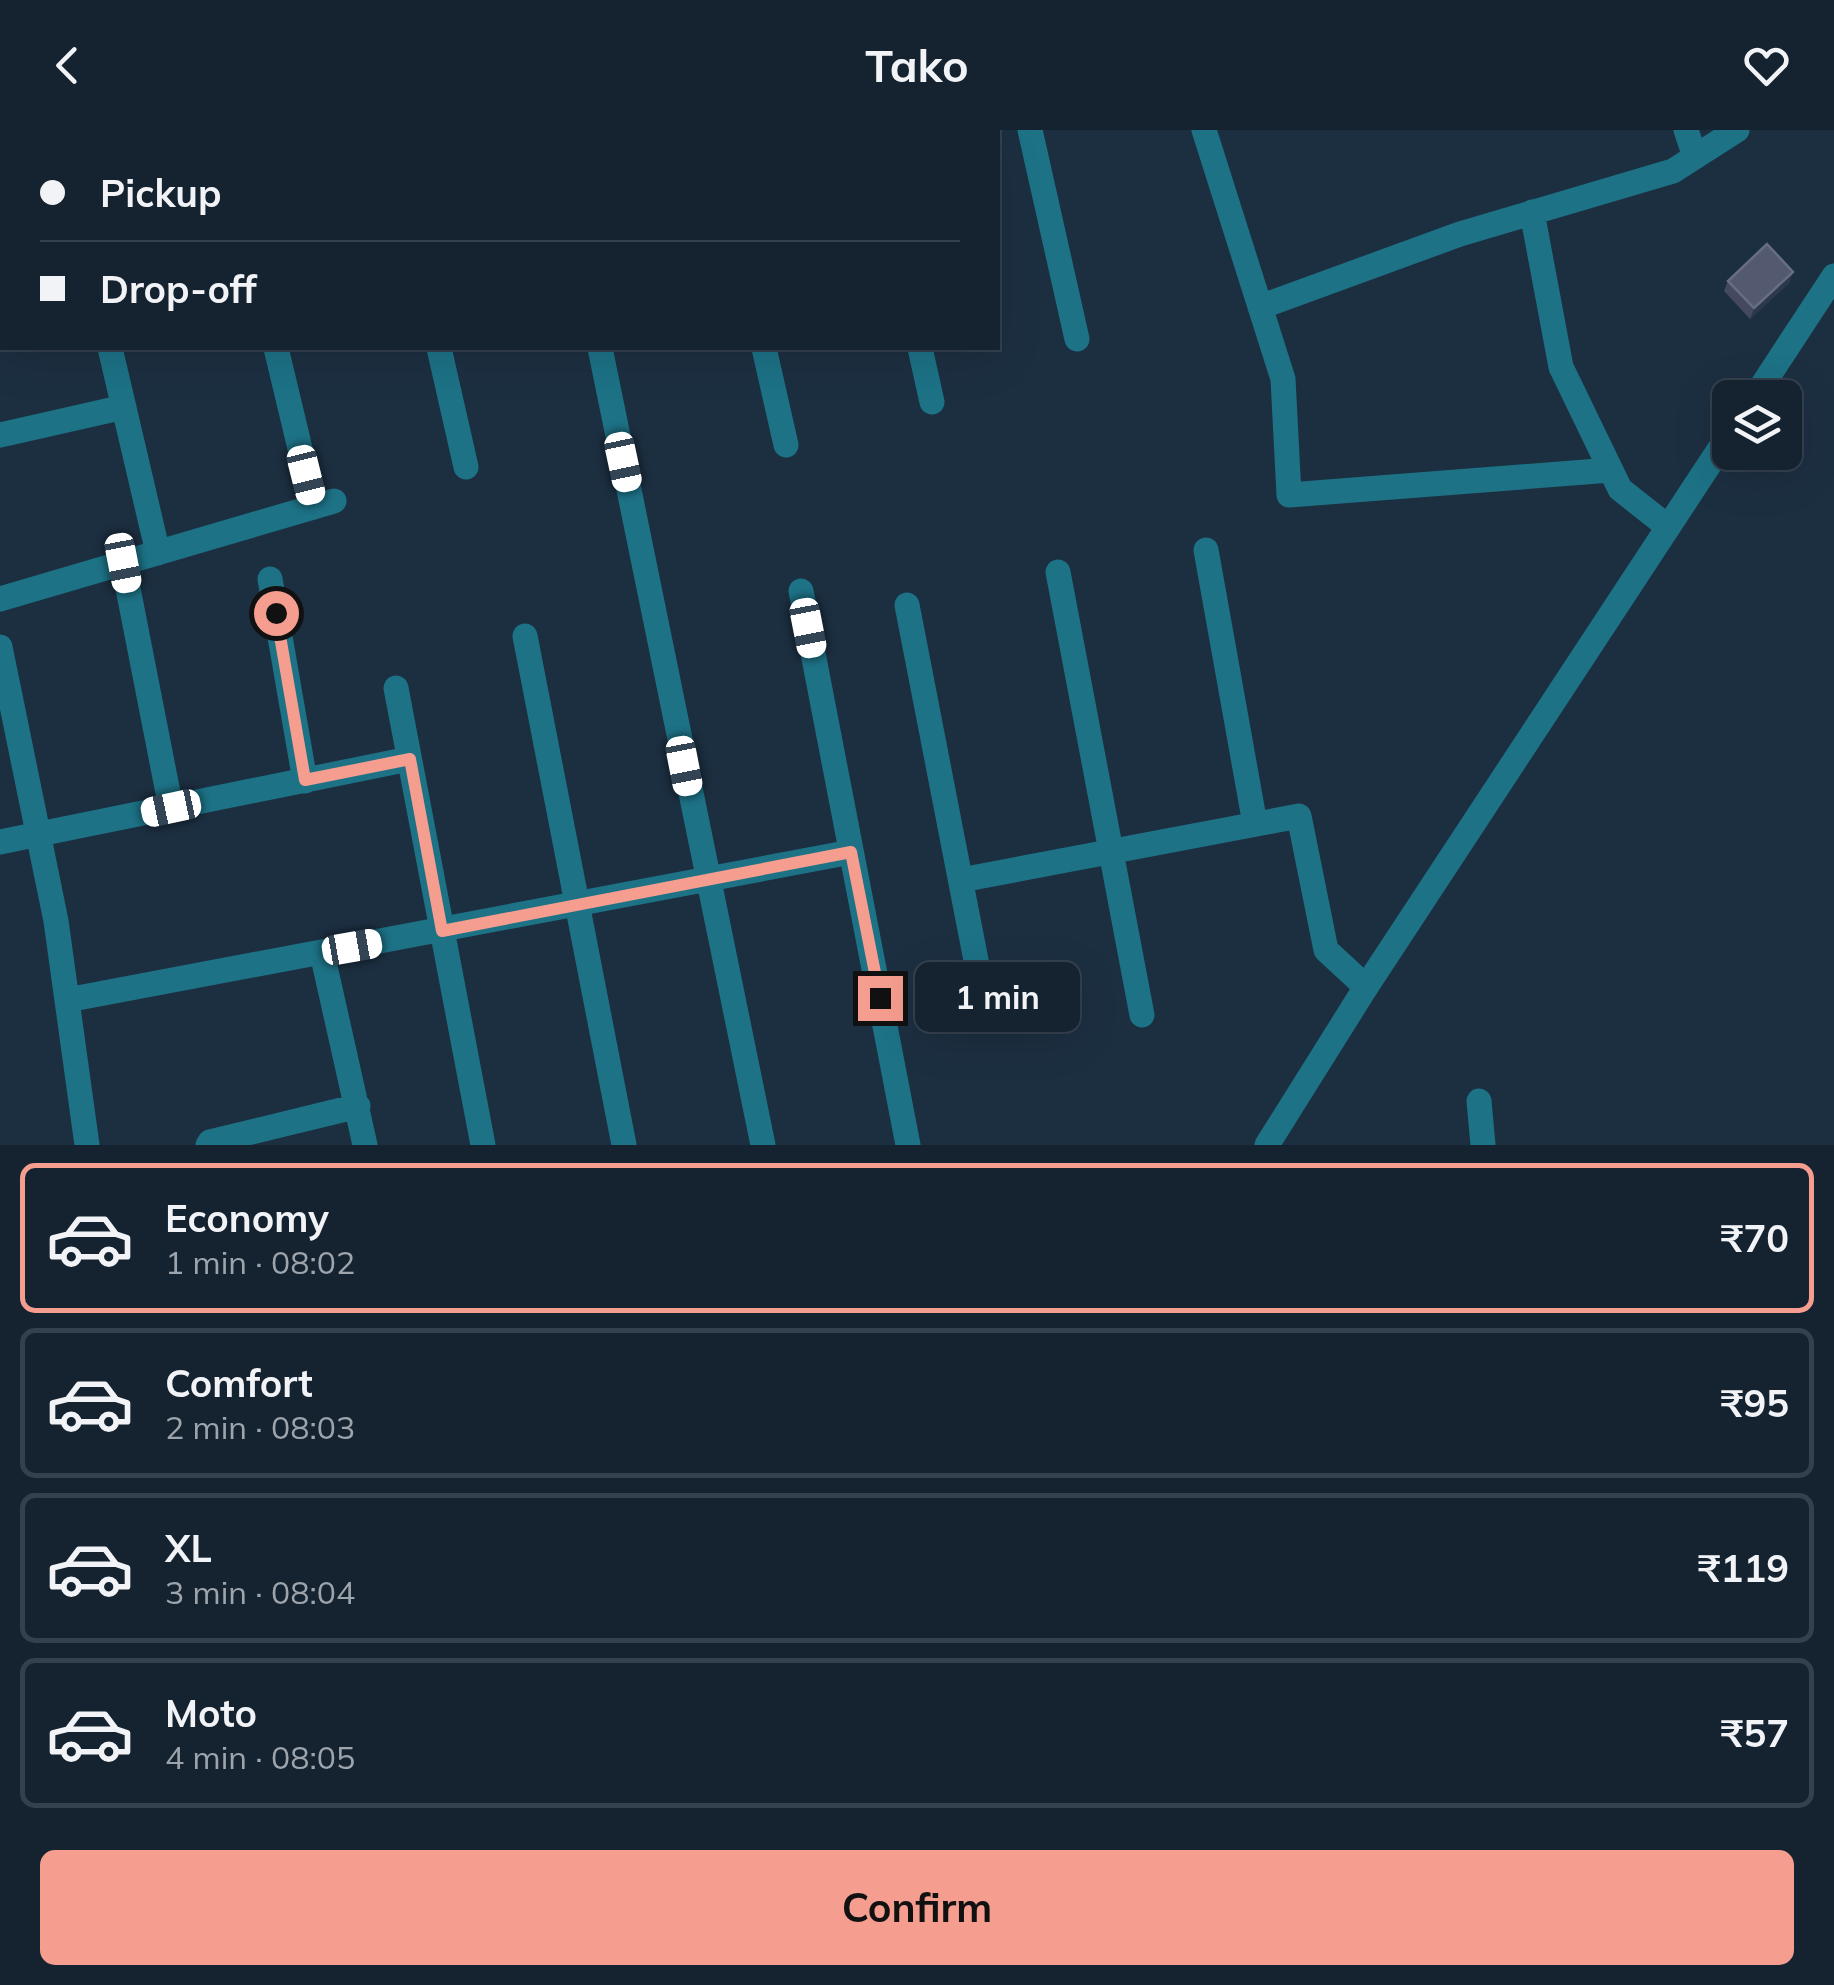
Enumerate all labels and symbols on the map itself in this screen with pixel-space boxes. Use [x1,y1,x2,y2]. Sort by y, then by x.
car [602,430,644,494]
car [284,442,328,508]
car [103,531,143,595]
route start [254,591,299,636]
car [788,596,828,660]
car [664,734,704,798]
car [139,787,203,829]
car [320,927,384,967]
callout: 1 min [915,963,1080,1033]
route end [858,976,903,1021]

